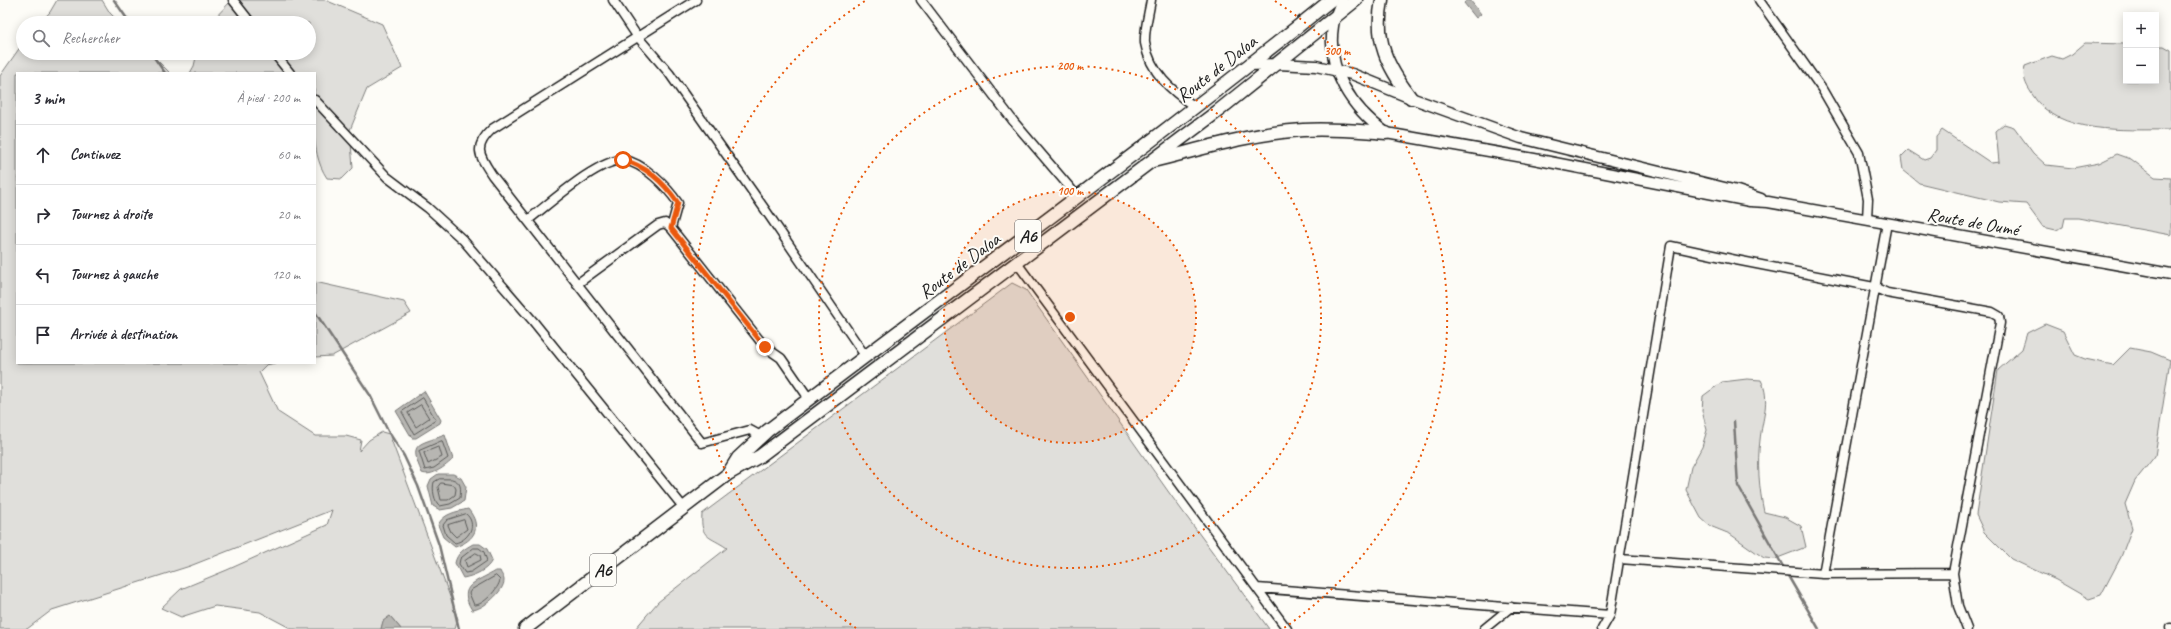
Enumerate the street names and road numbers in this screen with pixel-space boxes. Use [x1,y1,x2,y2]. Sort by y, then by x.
street label: Route de Daloa [1171,29,1263,108]
street label: Route de Oumé [1925,202,2023,242]
road number: A6 [1015,220,1041,252]
street label: Route de Daloa [914,226,1006,304]
road number: A6 [590,554,616,586]

